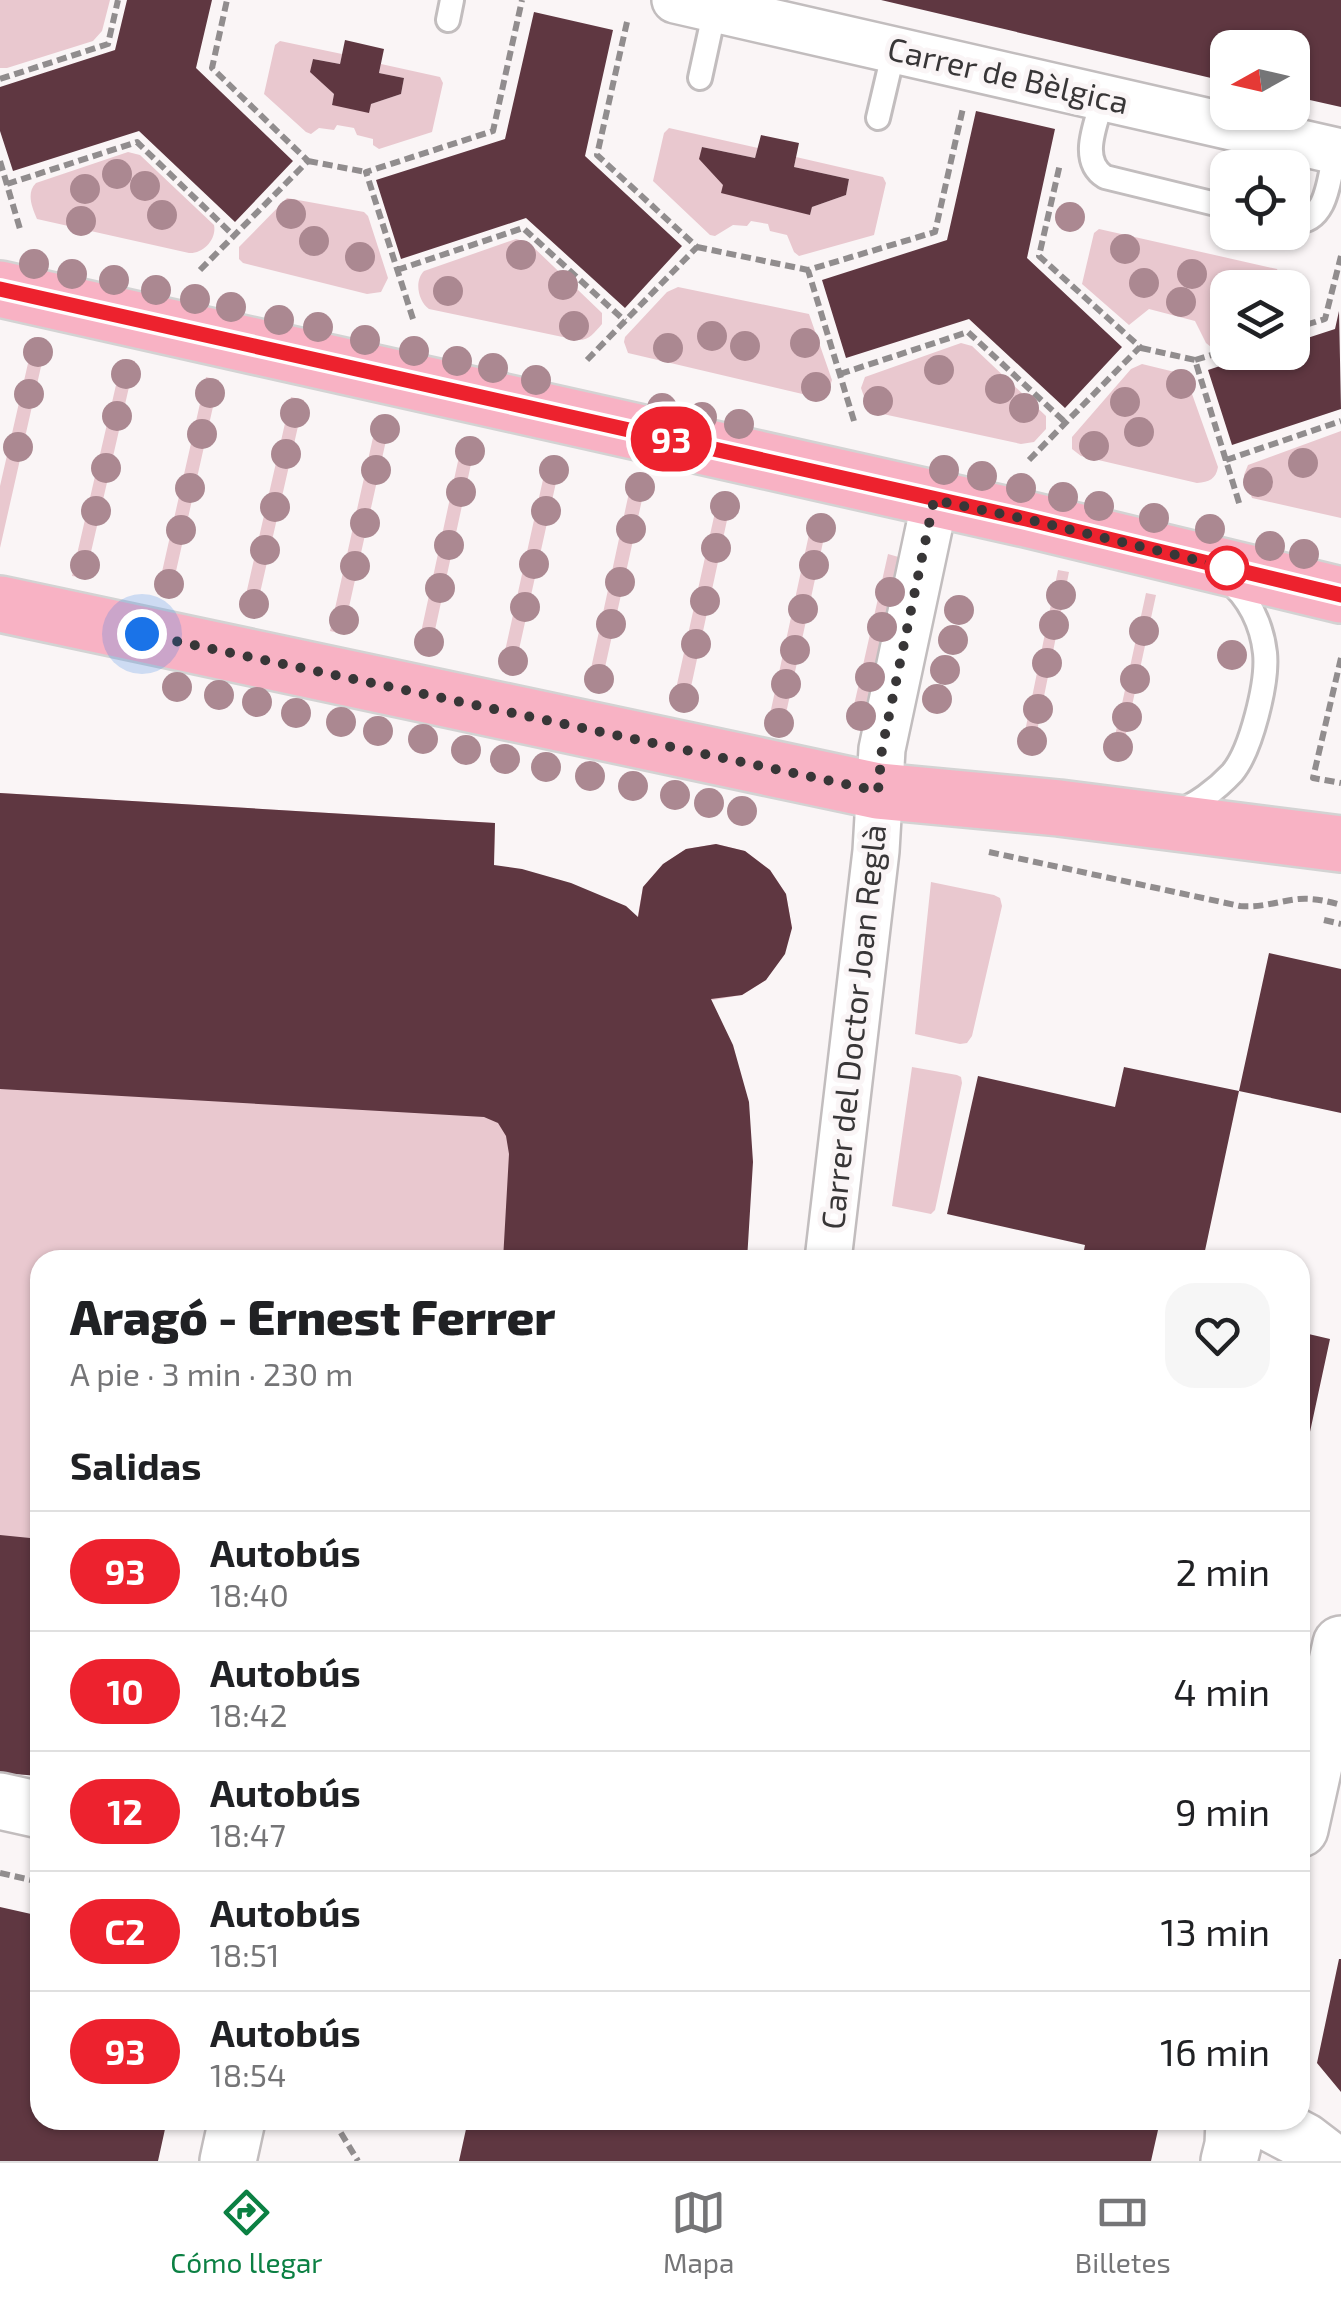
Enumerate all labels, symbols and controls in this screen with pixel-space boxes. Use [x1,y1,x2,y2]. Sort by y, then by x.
street label: Carrer de Bèlgica [884,28,1132,120]
north arrow [1210,30,1310,130]
map controls [1210,30,1310,370]
button: locate [1210,150,1310,250]
button: layers [1210,270,1310,370]
line badge: 93 [626,406,716,472]
text: 93 [651,418,691,460]
unlabelled marker [1206,547,1248,589]
your location [117,609,167,659]
street label: Carrer del Doctor Joan Reglà [812,822,892,1231]
button: heart [1165,1283,1270,1388]
text: Aragó - Ernest Ferrer [70,1287,555,1345]
text: A pie · 3 min · 230 m [70,1354,353,1392]
text: Salidas [70,1442,201,1488]
text: Autobús [210,1529,361,1575]
text: 2 min [1175,1548,1270,1594]
text: 93 [105,1550,145,1592]
text: 18:40 [210,1575,289,1613]
text: Autobús [210,1649,361,1695]
text: 4 min [1173,1668,1270,1714]
text: 10 [106,1670,144,1712]
text: 18:42 [210,1695,287,1733]
text: Autobús [210,1769,361,1815]
text: 9 min [1175,1788,1270,1834]
text: 12 [107,1790,143,1832]
text: 18:47 [210,1815,286,1853]
text: Autobús [210,1889,361,1935]
text: 13 min [1160,1908,1270,1954]
text: C2 [105,1910,145,1952]
text: 18:51 [210,1935,280,1973]
text: Autobús [210,2009,361,2055]
text: 16 min [1160,2028,1270,2074]
text: 93 [105,2030,145,2072]
text: 18:54 [210,2055,287,2093]
tab: Cómo llegar [170,2185,323,2279]
tab: Mapa [663,2185,734,2279]
tab: Billetes [1075,2185,1171,2279]

